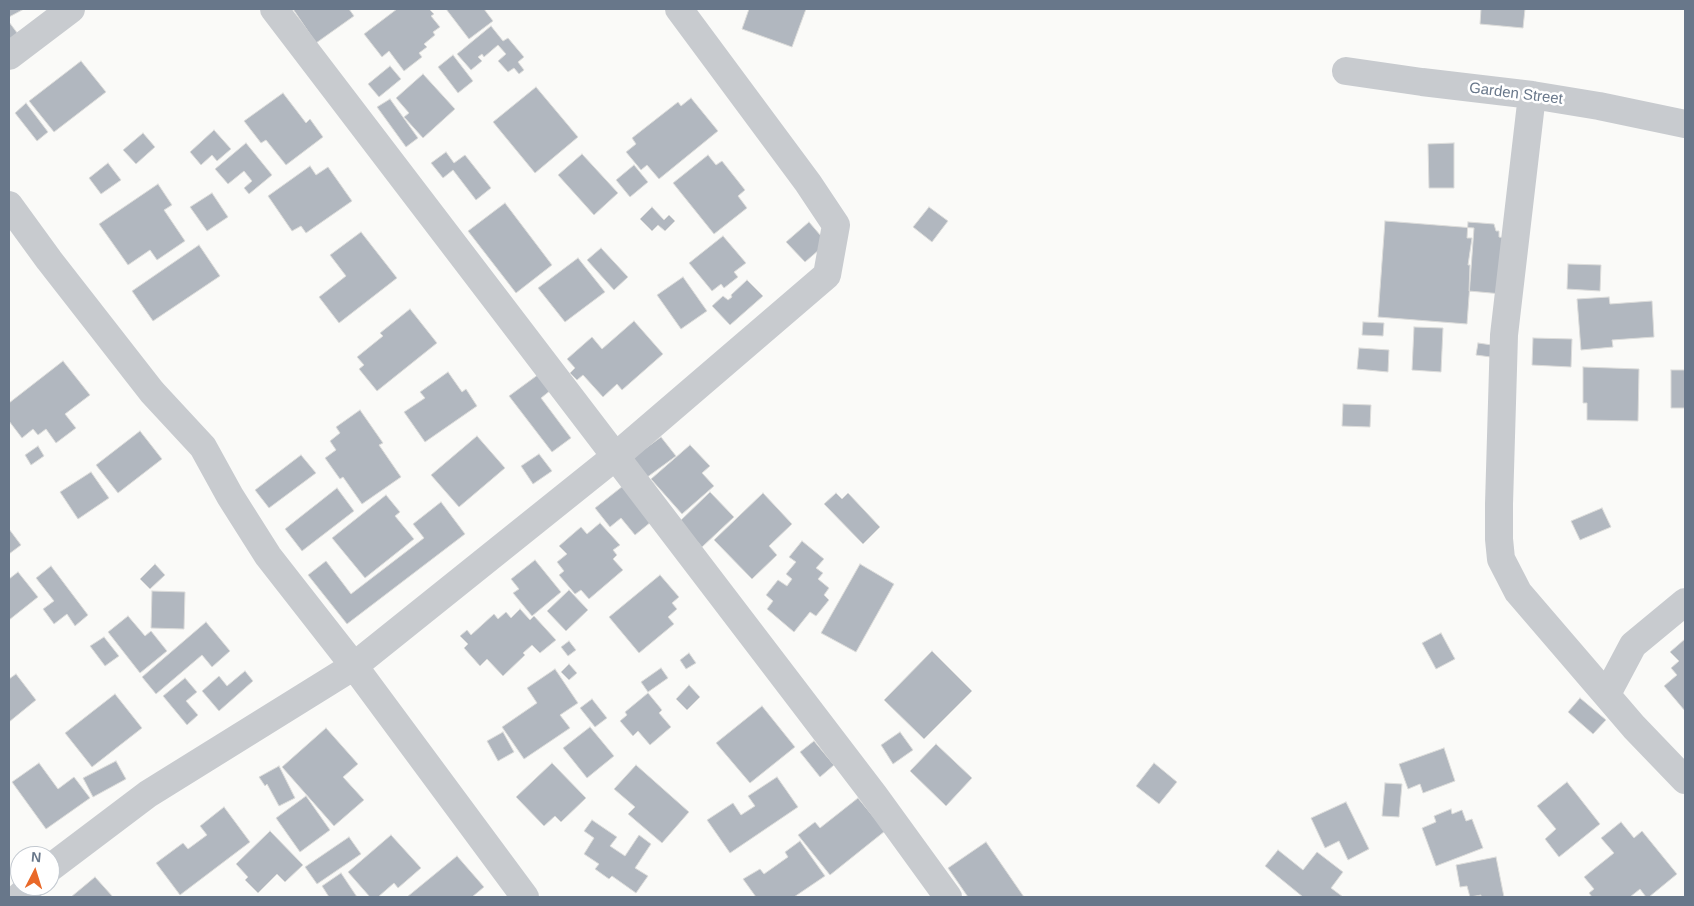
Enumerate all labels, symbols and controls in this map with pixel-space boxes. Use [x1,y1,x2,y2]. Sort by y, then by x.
street label: Garden Street [1468,79,1564,109]
north arrow [10,846,60,896]
text: N [30,849,42,865]

